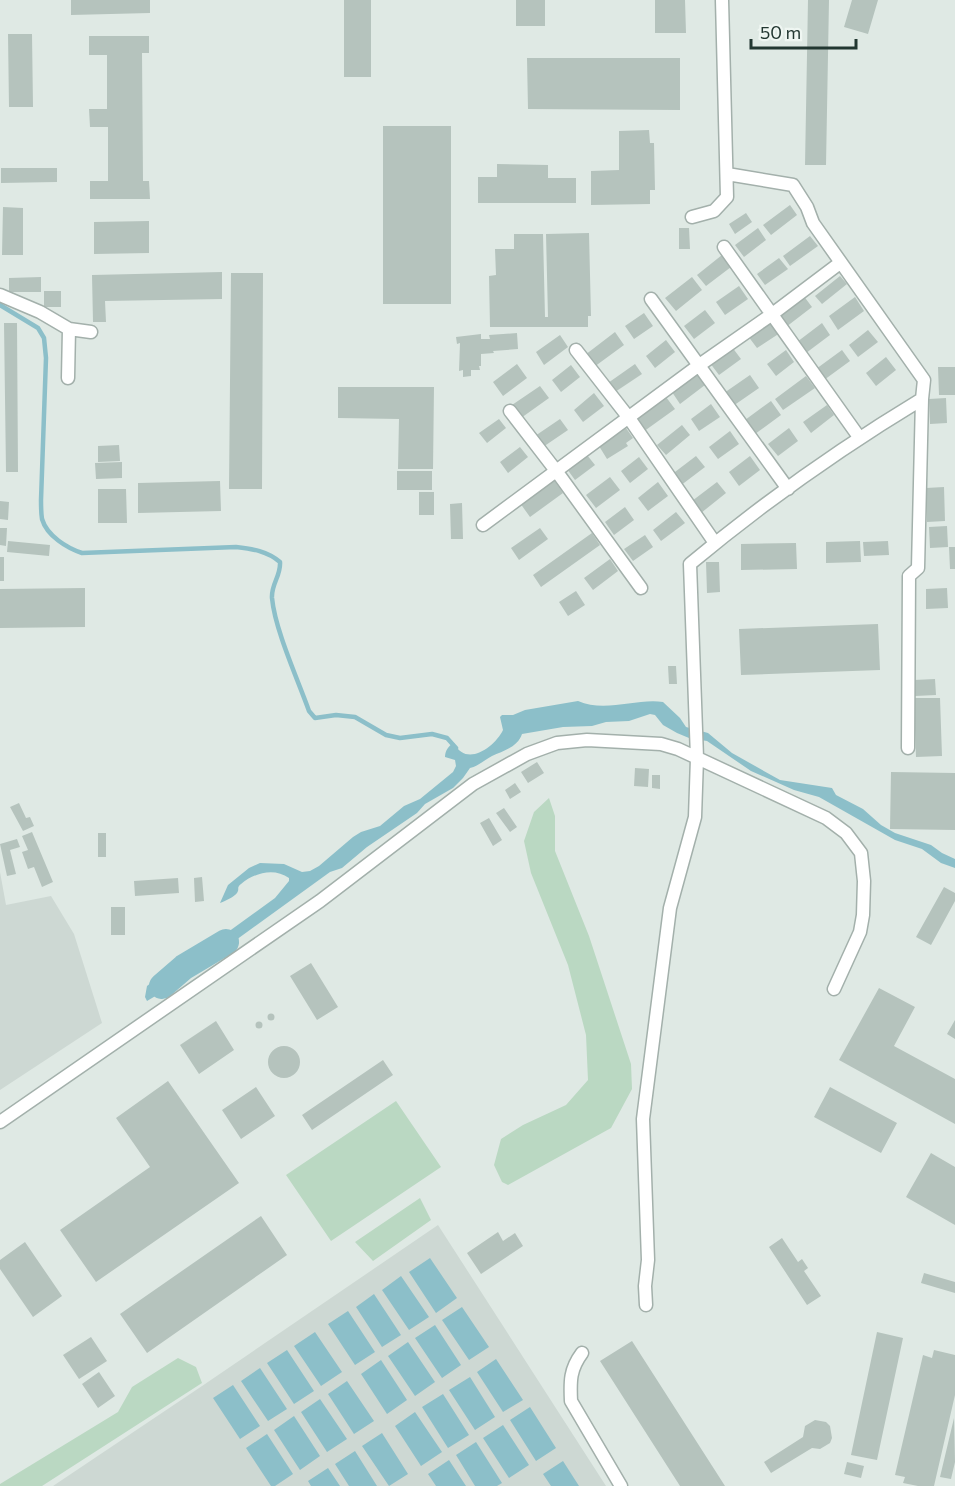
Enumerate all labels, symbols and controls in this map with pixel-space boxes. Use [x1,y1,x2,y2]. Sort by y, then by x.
scale bar [751,12,856,50]
text: 50 m [760,21,801,43]

